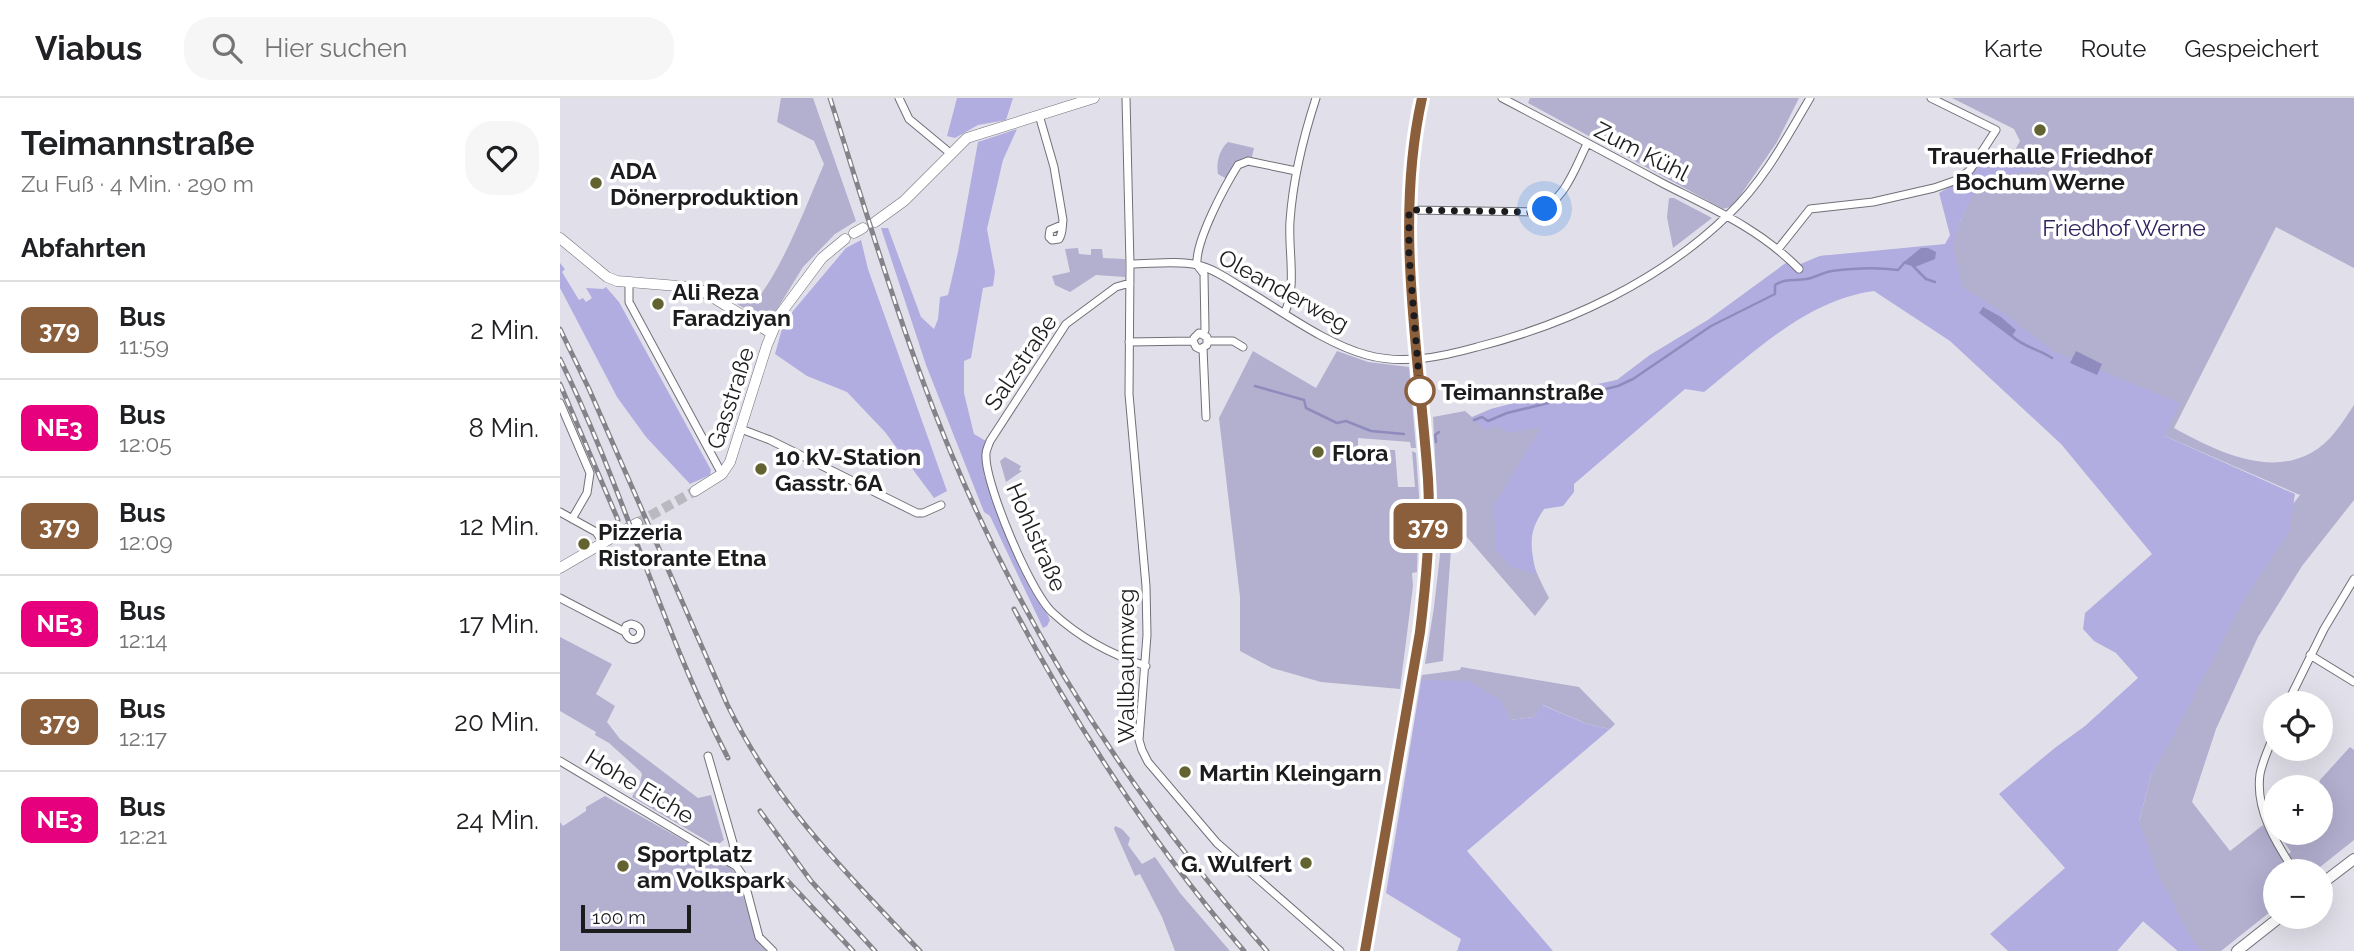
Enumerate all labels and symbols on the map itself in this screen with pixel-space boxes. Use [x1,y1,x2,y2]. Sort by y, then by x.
street label: Zum Kühl [1590,116,1694,187]
marker: Trauerhalle Friedhof Bochum Werne [2032,122,2048,138]
place label: Trauerhalle Friedhof Bochum Werne [1927,142,2154,195]
place label: ADA Dönerproduktion [610,157,799,210]
marker: ADA Dönerproduktion [588,175,604,191]
your location [1527,191,1562,226]
park label: Friedhof Werne [2042,214,2206,241]
street label: Oleanderweg [1214,243,1354,337]
place label: Ali Reza Faradziyan [672,278,791,331]
marker: Ali Reza Faradziyan [650,296,666,312]
street label: Salzstraße [978,309,1062,415]
street label: Gasstraße [701,344,759,452]
marker: Teimannstraße [1405,376,1435,406]
place label: Teimannstraße [1441,378,1604,405]
place label: Flora [1332,439,1388,466]
place label: 10 kV-Station Gasstr. 6A [775,443,921,496]
marker: Flora [1310,444,1326,460]
marker: 10 kV-Station Gasstr. 6A [753,461,769,477]
street label: Hohlstraße [1001,479,1073,595]
line badge: 379 [1388,503,1468,549]
place label: Pizzeria Ristorante Etna [598,518,766,571]
marker: Pizzeria Ristorante Etna [576,536,592,552]
street label: Wallbaumweg [1112,588,1139,744]
street label: Hohe Eiche [581,743,699,829]
place label: Martin Kleingarn [1199,759,1382,786]
marker: Martin Kleingarn [1177,764,1193,780]
place label: Sportplatz am Volkspark [637,840,785,893]
place label: G. Wulfert [1181,850,1292,877]
marker: G. Wulfert [1298,855,1314,871]
marker: Sportplatz am Volkspark [615,858,631,874]
scale bar [581,902,691,934]

